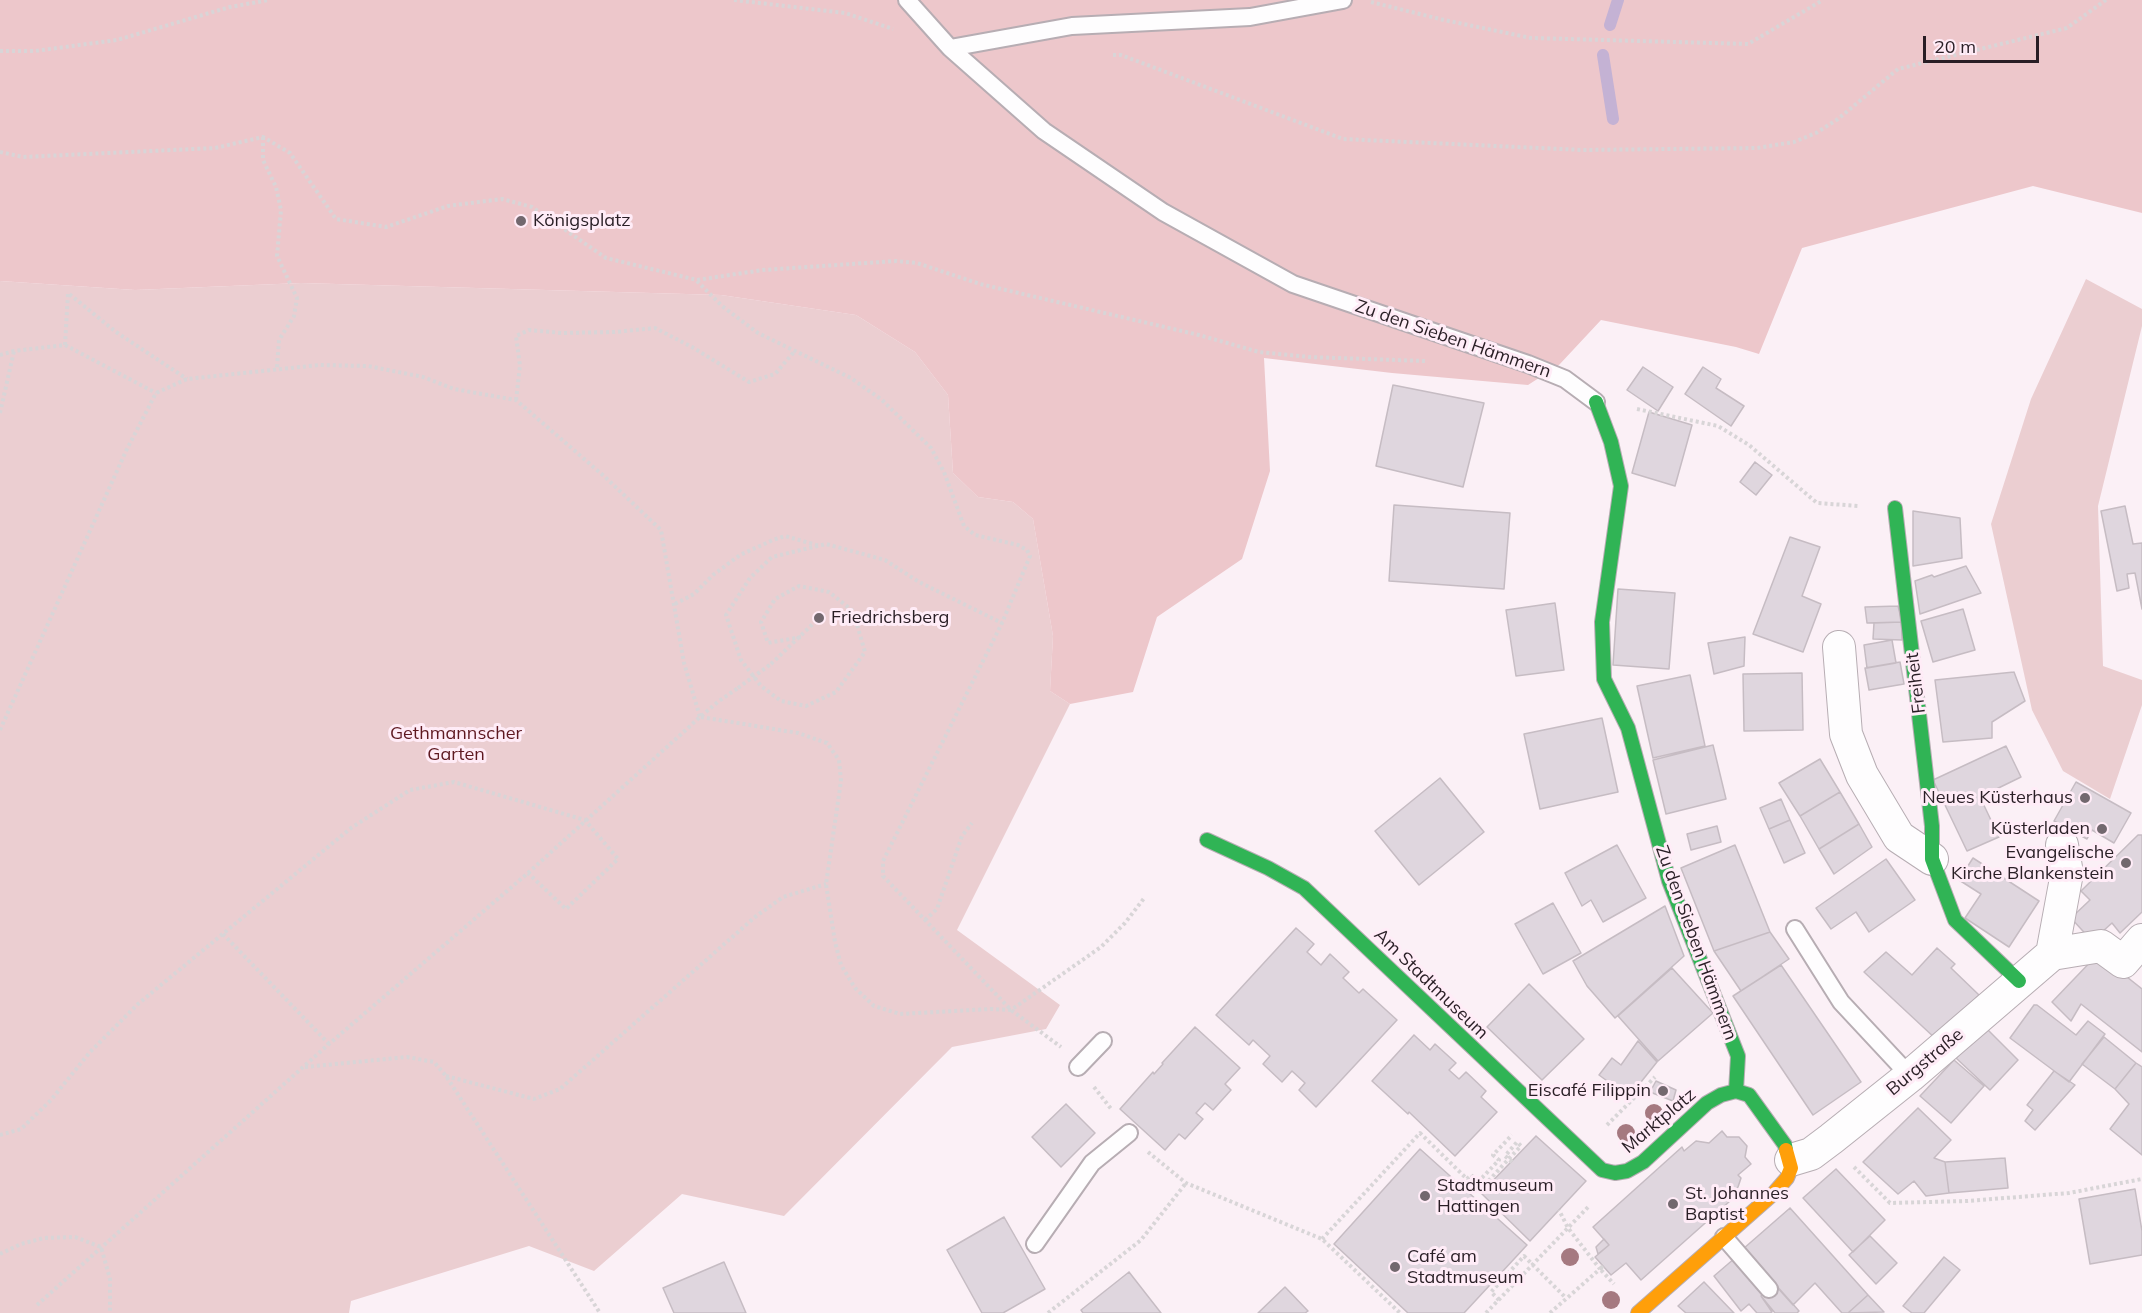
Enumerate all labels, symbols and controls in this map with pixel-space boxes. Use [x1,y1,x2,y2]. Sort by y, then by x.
scale bar [1926,24,2042,62]
text: 20 m [1934,35,1976,58]
place label: Königsplatz [533,210,631,232]
marker: Königsplatz [514,214,528,228]
street label: Zu den Sieben Hämmern [1352,295,1554,383]
place label: Friedrichsberg [831,607,949,629]
marker: Friedrichsberg [812,611,826,625]
street label: Freiheit [1902,651,1930,715]
park label: Gethmannscher Garten [390,723,522,766]
place label: Neues Küsterhaus [1922,787,2073,809]
marker: Neues Küsterhaus [2078,791,2092,805]
place label: Küsterladen [1991,818,2090,840]
marker: Küsterladen [2095,822,2109,836]
place label: Evangelische Kirche Blankenstein [1951,842,2114,884]
street label: Zu den Sieben Hämmern [1651,843,1741,1043]
marker: Evangelische Kirche Blankenstein [2119,856,2133,870]
street label: Am Stadtmuseum [1369,924,1493,1044]
street label: Burgstraße [1882,1024,1968,1100]
place label: Eiscafé Filippin [1528,1080,1651,1102]
street label: Marktplatz [1618,1084,1700,1158]
marker: Eiscafé Filippin [1656,1084,1670,1098]
place label: Stadtmuseum Hattingen [1437,1175,1553,1218]
place label: St. Johannes Baptist [1685,1183,1789,1226]
marker: Stadtmuseum Hattingen [1418,1189,1432,1203]
marker: St. Johannes Baptist [1666,1197,1680,1211]
place label: Café am Stadtmuseum [1407,1246,1523,1288]
marker: Café am Stadtmuseum [1388,1260,1402,1274]

